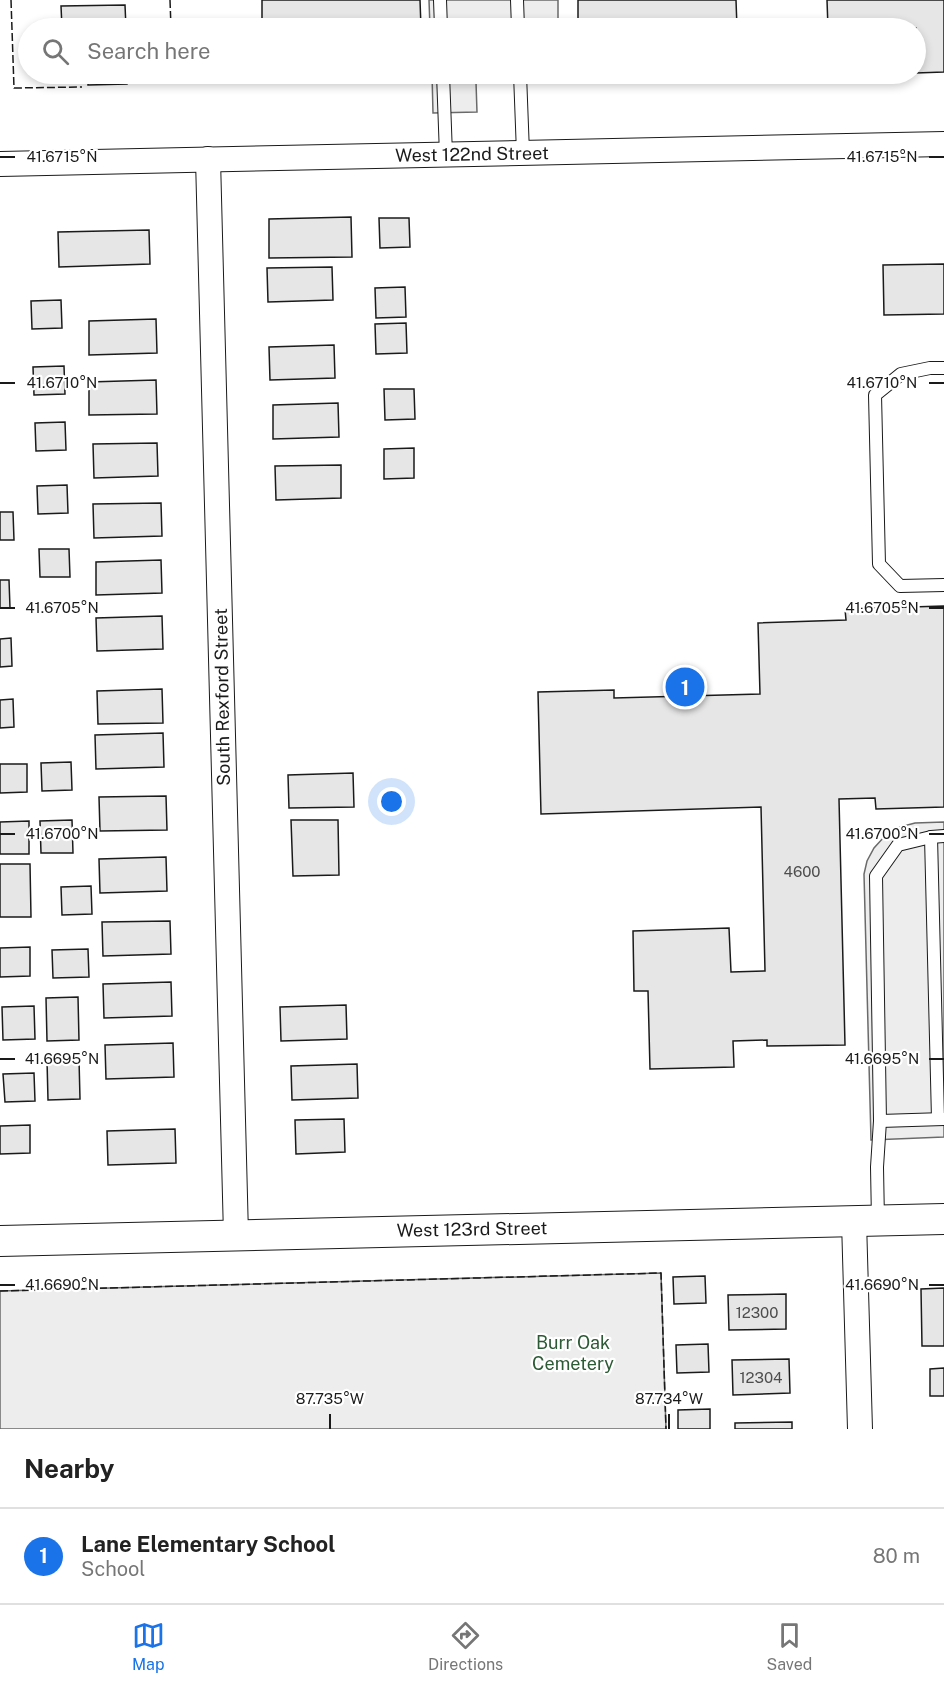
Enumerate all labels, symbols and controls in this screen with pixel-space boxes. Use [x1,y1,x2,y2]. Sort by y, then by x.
search box [18,18,926,84]
icon: search [39,35,72,68]
text: Search here [87,38,211,64]
street label: West 122nd Street [395,142,549,166]
text: 41.6715°N [26,148,98,165]
text: 41.6715°N [846,148,918,165]
text: 41.6710°N [27,374,97,391]
text: 41.6710°N [847,374,917,391]
text: 41.6705°N [25,599,99,616]
text: 41.6705°N [845,599,919,616]
street label: South Rexford Street [210,608,234,786]
pin: 1 [666,664,704,710]
your location [377,787,406,816]
text: 41.6700°N [25,825,99,842]
text: 41.6700°N [845,825,919,842]
house number: 4600 [784,863,820,880]
text: 41.6695°N [25,1050,99,1067]
text: 41.6695°N [845,1050,919,1067]
street label: West 123rd Street [396,1217,548,1241]
text: 41.6690°N [25,1276,99,1293]
text: 41.6690°N [845,1276,919,1293]
house number: 12300 [736,1304,778,1321]
park label: Burr Oak Cemetery [532,1332,614,1374]
house number: 12304 [740,1369,782,1386]
text: 87.735°W [296,1390,364,1407]
text: 87.734°W [635,1390,703,1407]
text: Nearby [24,1453,114,1484]
text: Lane Elementary School [81,1531,336,1557]
text: 1 [39,1544,48,1568]
text: 80 m [873,1544,920,1568]
text: School [81,1557,145,1581]
tab: Map [132,1619,165,1674]
tab: Directions [428,1619,503,1674]
tab: Saved [767,1619,812,1674]

